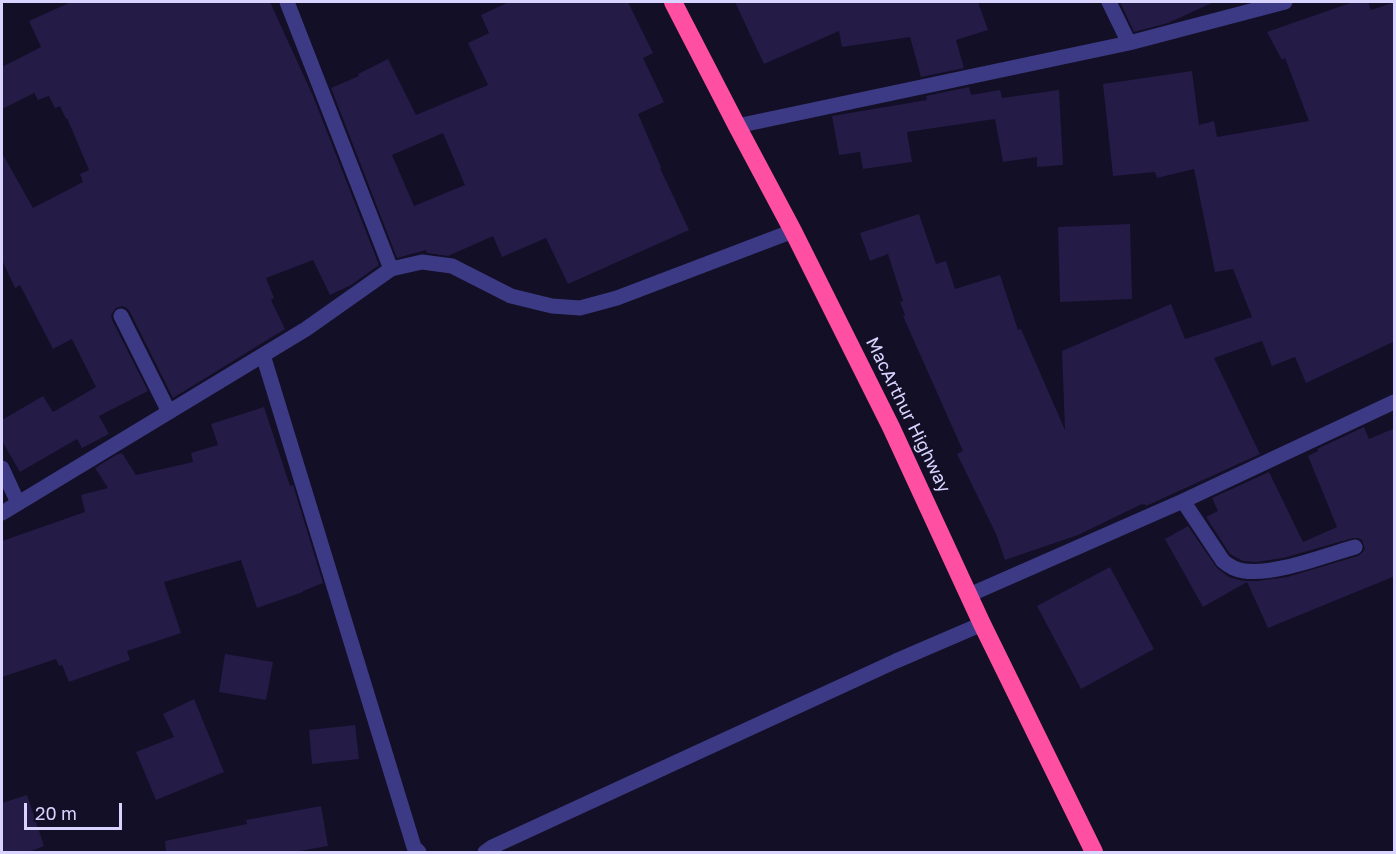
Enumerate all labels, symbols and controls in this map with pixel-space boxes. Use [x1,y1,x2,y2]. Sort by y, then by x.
street label: MacArthur Highway [861,334,955,496]
scale bar [27,791,124,829]
text: 20 m [35,802,77,824]

